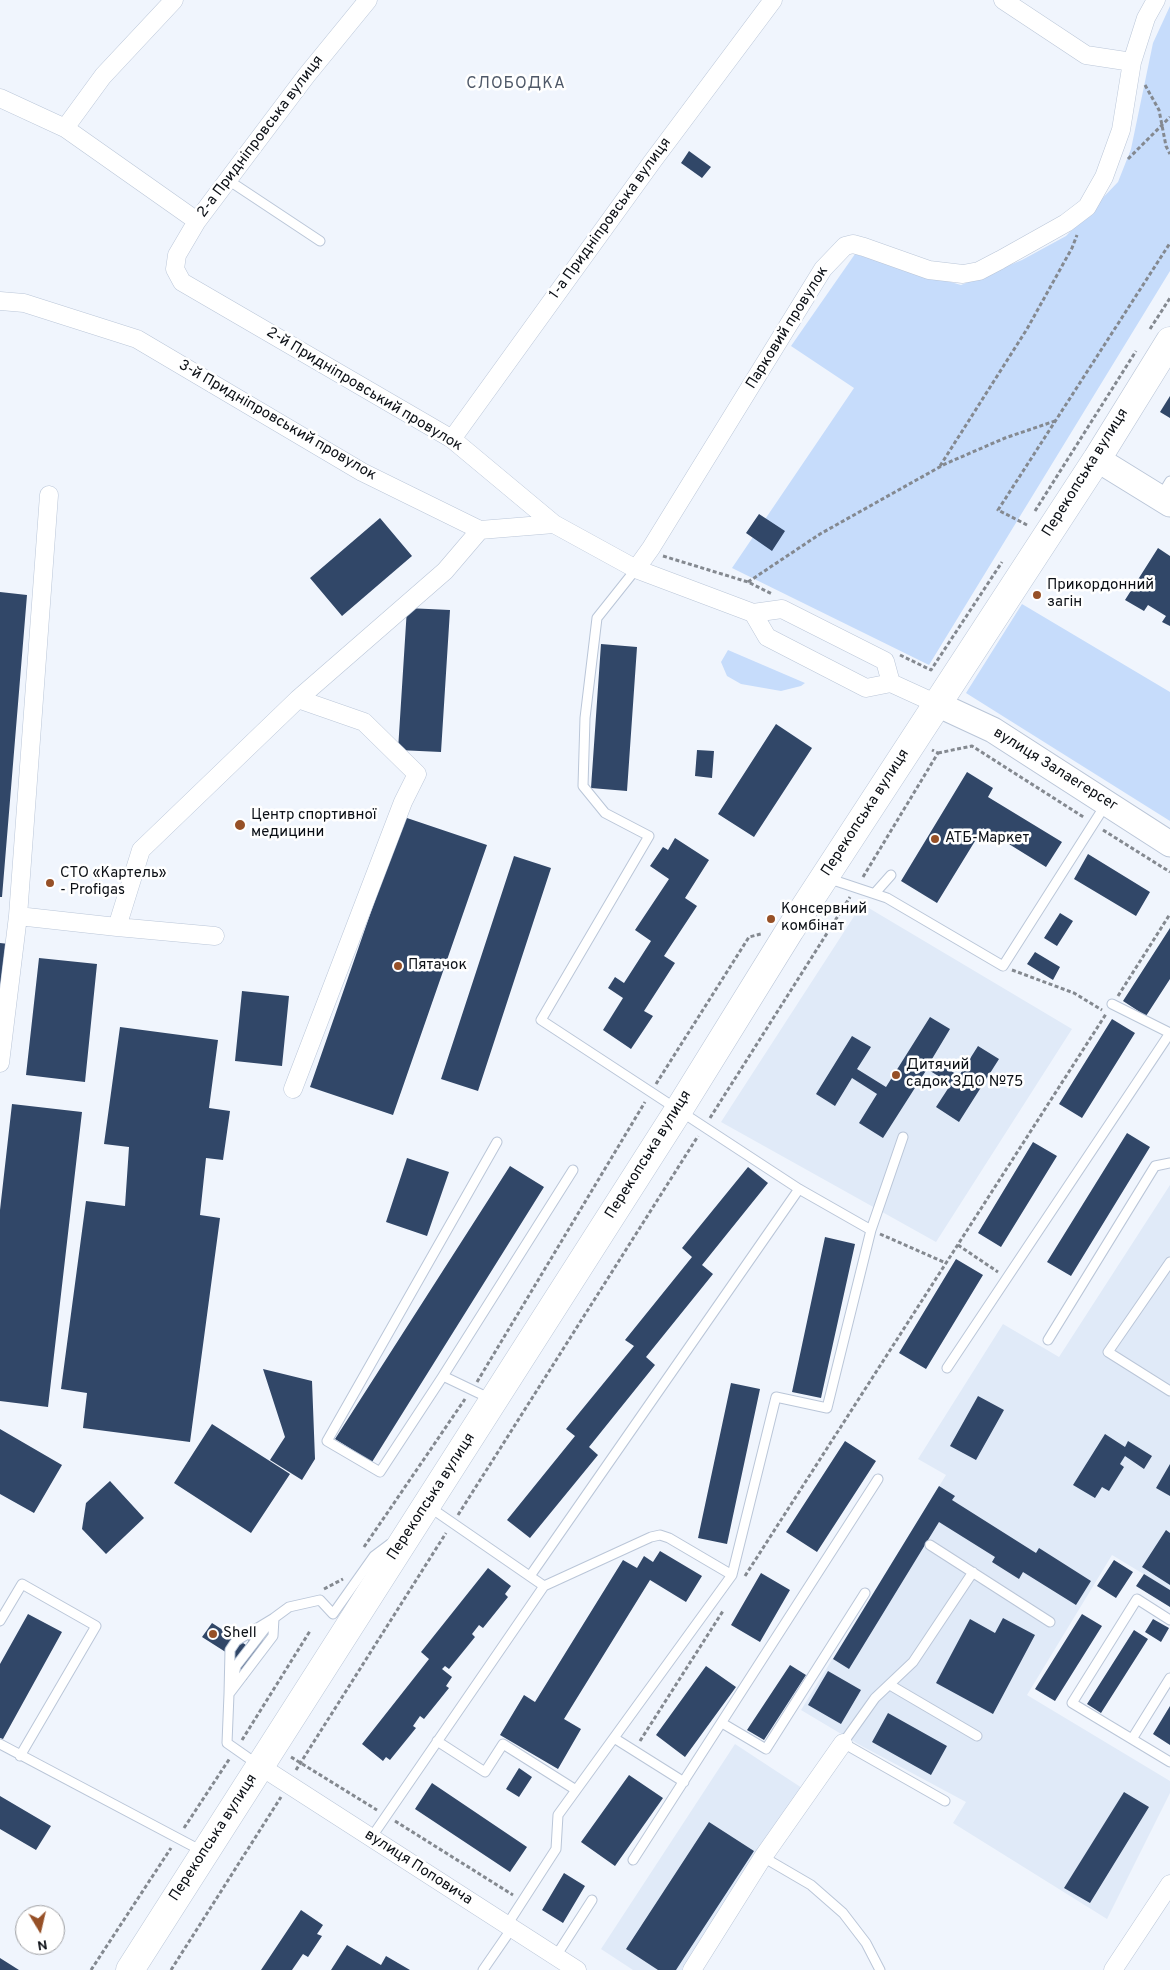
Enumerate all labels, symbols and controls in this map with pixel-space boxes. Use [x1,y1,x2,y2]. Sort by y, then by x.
street label: 2-а Придніпровська вулиця [194,52,328,222]
district label: СЛОБОДКА [465,75,567,95]
street label: 1-а Придніпровська вулиця [546,135,676,303]
street label: Парковий провулок [743,263,833,393]
street label: 2-й Придніпровський провулок [263,324,465,456]
street label: 3-й Придніпровський провулок [175,357,379,485]
street label: Перекопська вулиця [1039,405,1133,541]
place label: Прикордонний загін [1047,577,1154,612]
marker: Прикордонний загін [1031,589,1043,601]
street label: вулиця Залаегерсег [989,724,1121,816]
street label: Перекопська вулиця [818,746,914,880]
place label: Центр спортивної медицини [251,807,377,842]
marker: Центр спортивної медицини [233,818,247,832]
place label: АТБ-Маркет [945,830,1029,848]
marker: АТБ-Маркет [929,833,941,845]
place label: СТО «Картель» - Profigas [60,865,167,900]
marker: СТО «Картель» - Profigas [44,877,56,889]
place label: Консервний комбінат [781,901,867,936]
marker: Консервний комбінат [765,913,777,925]
place label: Пятачок [408,957,467,975]
marker: Пятачок [392,960,404,972]
place label: Дитячий садок ЗДО №75 [906,1057,1023,1092]
marker: Дитячий садок ЗДО №75 [890,1069,902,1081]
street label: Перекопська вулиця [602,1087,696,1223]
street label: Перекопська вулиця [384,1430,480,1564]
place label: Shell [223,1625,257,1643]
marker: Shell [207,1628,219,1640]
street label: Перекопська вулиця [166,1771,262,1905]
street label: вулиця Поповича [361,1826,475,1910]
north arrow [15,1905,65,1955]
text: N [36,1935,49,1954]

